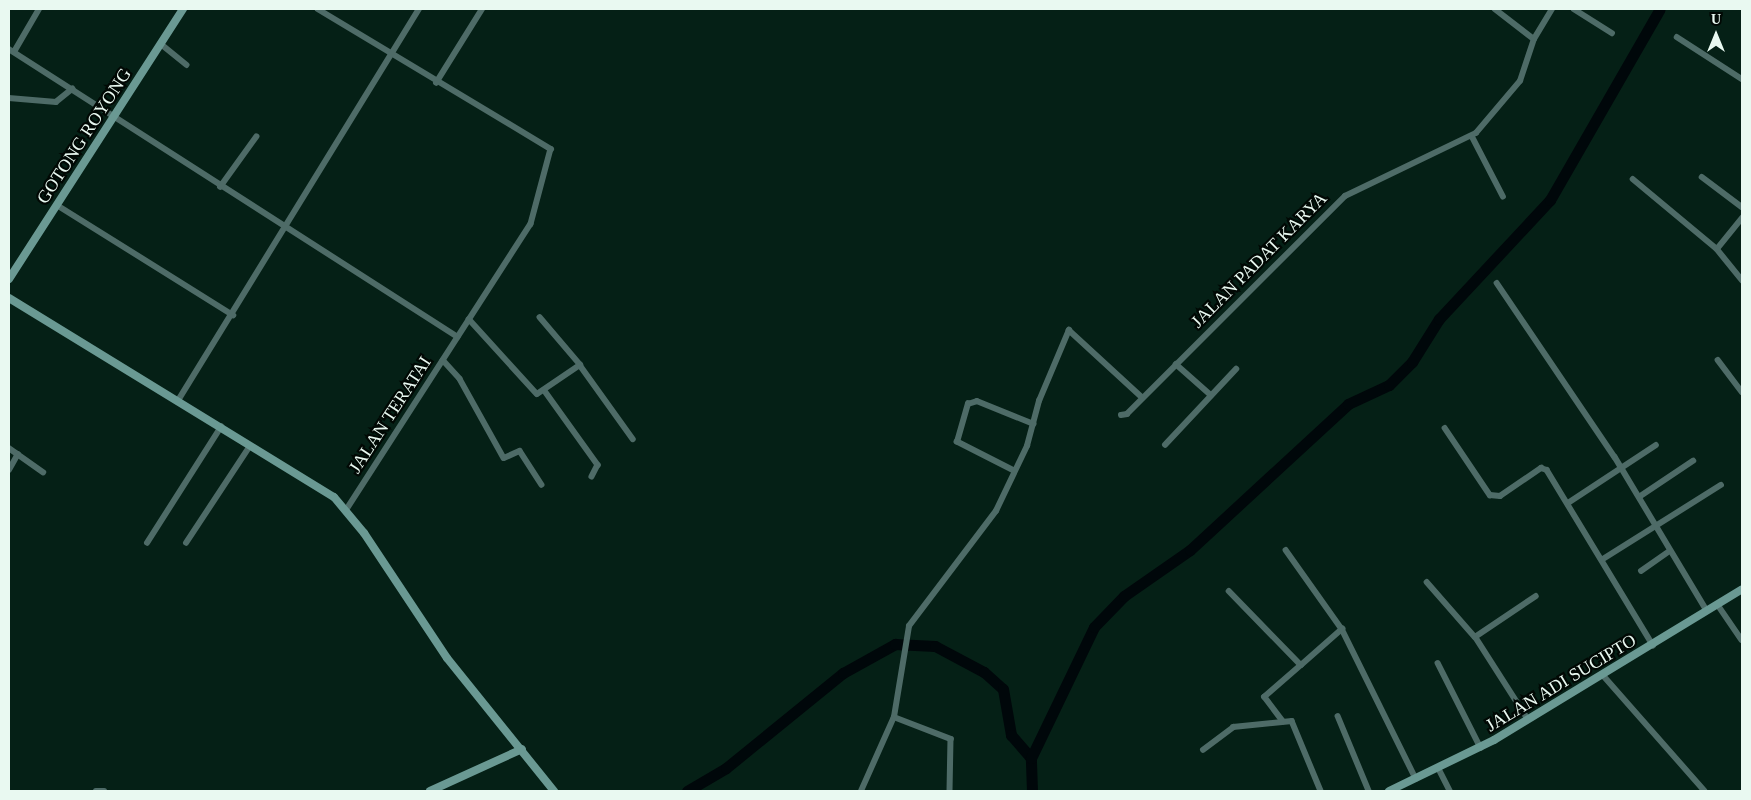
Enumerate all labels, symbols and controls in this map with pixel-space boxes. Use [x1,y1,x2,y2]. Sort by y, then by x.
north arrow [1691,10,1741,60]
text: U [1711,12,1721,27]
street label: GOTONG ROYONG [32,64,136,208]
street label: JALAN PADAT KARYA [1187,188,1331,332]
street label: JALAN TERATAI [344,352,436,478]
street label: JALAN ADI SUCIPTO [1481,629,1641,737]

